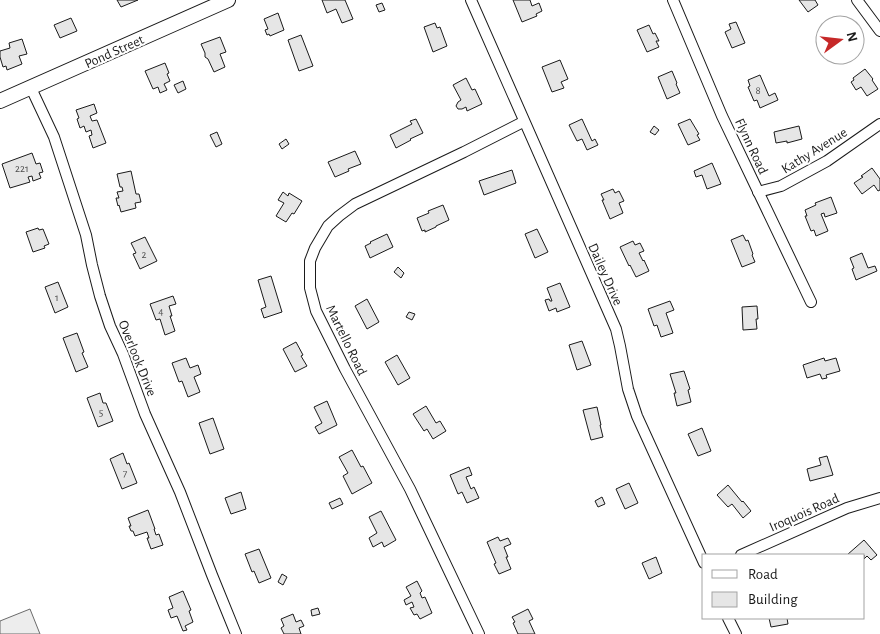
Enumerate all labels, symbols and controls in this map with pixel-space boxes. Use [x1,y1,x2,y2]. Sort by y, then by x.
north arrow [815,15,865,65]
text: N [844,30,860,43]
street label: Pond Street [83,32,147,71]
house number: 8 [755,85,761,96]
street label: Flynn Road [732,116,770,177]
street label: Kathy Avenue [779,125,850,177]
house number: 221 [15,163,29,174]
street label: Dailey Drive [585,241,625,308]
house number: 2 [141,249,147,260]
house number: 1 [55,292,59,303]
street label: Martello Road [323,303,369,378]
house number: 4 [158,306,164,317]
street label: Overlook Drive [115,318,159,398]
house number: 5 [99,407,104,418]
house number: 7 [123,468,128,479]
street label: Iroquois Road [767,491,841,535]
legend [702,554,865,619]
text: Road [748,567,778,582]
text: Building [748,592,798,607]

